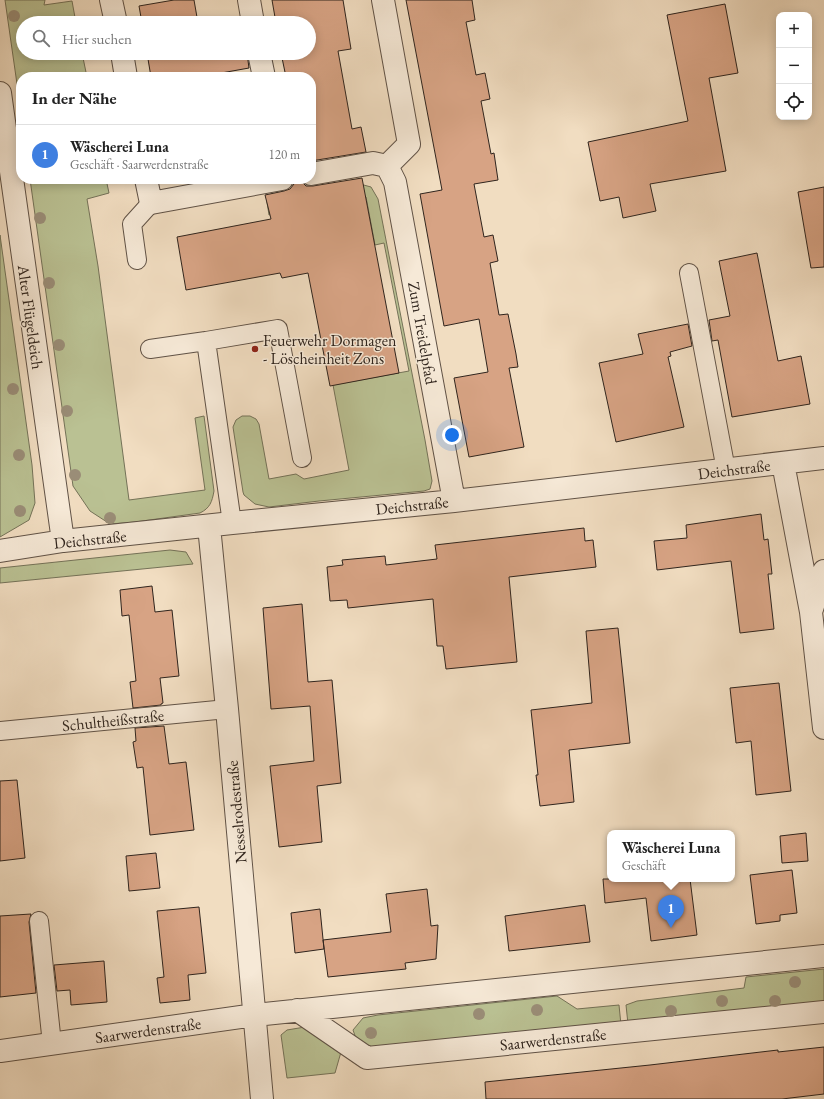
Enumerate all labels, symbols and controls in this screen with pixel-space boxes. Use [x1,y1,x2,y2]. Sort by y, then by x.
map controls [776,12,812,120]
button: + [776,12,812,48]
search box [16,16,316,60]
icon: search [30,27,52,49]
text: Hier suchen [62,29,132,48]
button: − [776,48,812,84]
button: locate [776,84,812,120]
text: In der Nähe [32,87,117,109]
text: Wäscherei Luna [70,137,169,156]
text: 1 [42,146,48,163]
text: 120 m [269,146,300,163]
text: Geschäft · Saarwerdenstraße [70,156,209,173]
street label: Alter Flügeldeich [13,263,48,371]
street label: Zum Treidelpfad [403,280,442,387]
place label: Feuerwehr Dormagen - Löscheinheit Zons [263,330,397,369]
marker: Feuerwehr Dormagen - Löscheinheit Zons [250,344,260,354]
your location [442,425,462,445]
street label: Deichstraße [696,455,772,484]
street label: Deichstraße [375,491,450,520]
street label: Deichstraße [53,525,128,554]
street label: Schultheißstraße [61,705,165,736]
street label: Nesselrodestraße [222,760,251,864]
popup [607,830,735,882]
text: Wäscherei Luna [622,838,720,857]
text: Geschäft [622,857,666,874]
pin: 1 [658,895,684,928]
street label: Saarwerdenstraße [94,1013,202,1048]
street label: Saarwerdenstraße [499,1023,607,1056]

